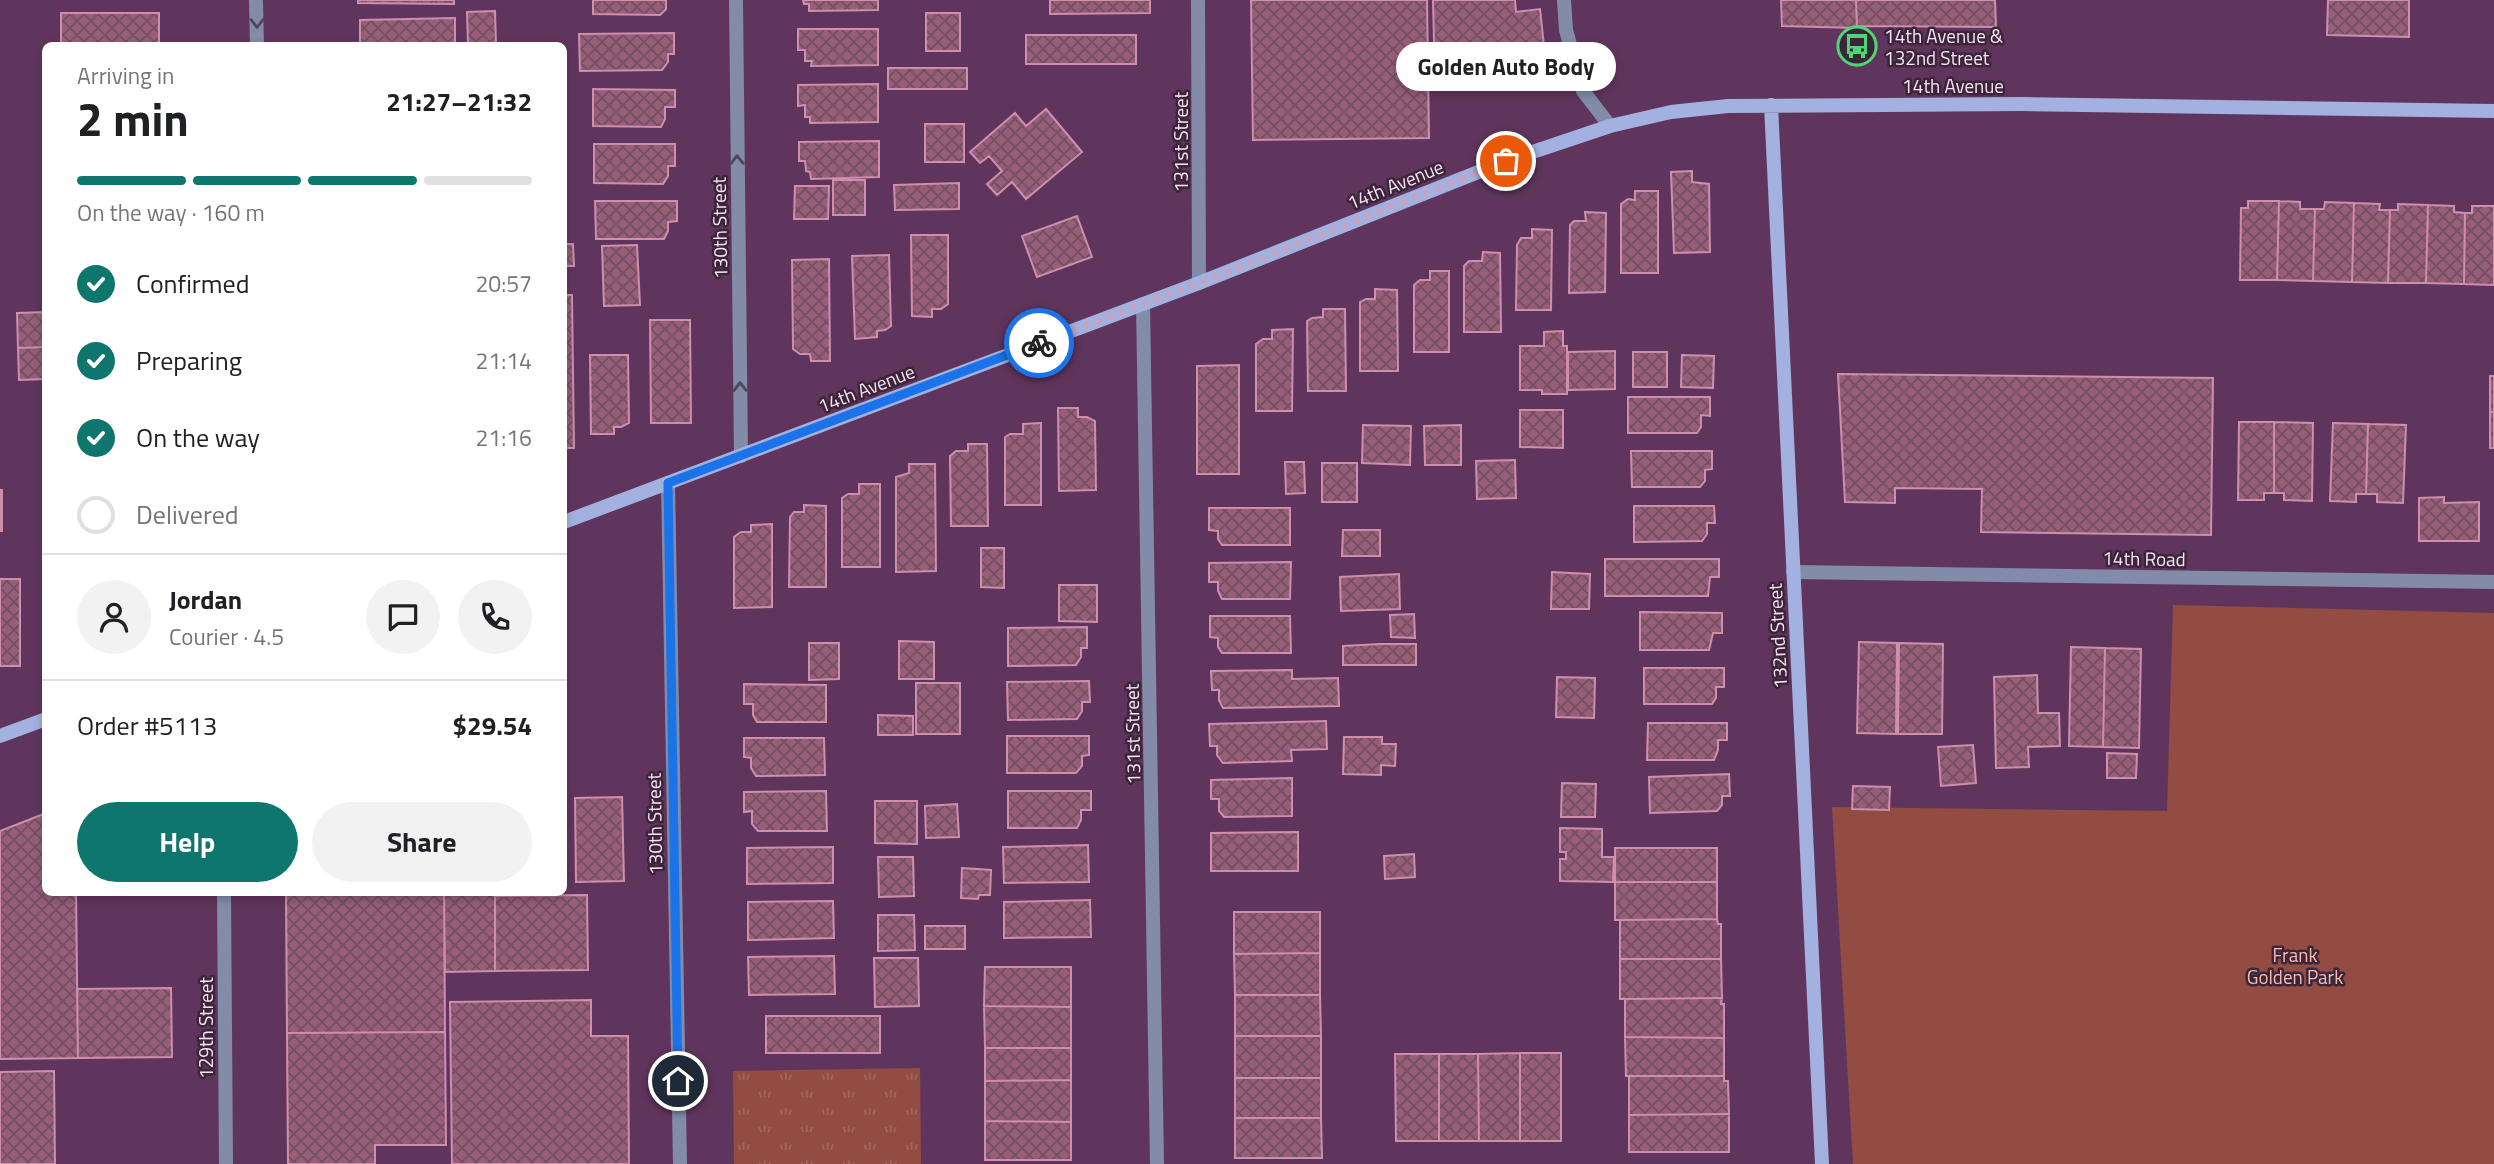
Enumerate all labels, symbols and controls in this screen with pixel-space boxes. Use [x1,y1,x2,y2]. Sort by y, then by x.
one-way arrow [249,18,265,29]
place label: 14th Avenue & 132nd Street [1884,21,2003,72]
bus stop icon: 14th Avenue & 132nd Street [1836,25,1878,67]
callout: Golden Auto Body [1396,42,1616,91]
text: Golden Auto Body [1417,49,1595,84]
text: Arriving in [77,58,174,93]
street label: 14th Avenue [1902,71,2004,100]
text: 21:27–21:32 [386,82,532,121]
text: 2 min [77,84,189,154]
street label: 131st Street [1166,91,1195,192]
pin [1476,131,1536,191]
icon: bag [1487,142,1525,180]
street label: 14th Avenue [1342,151,1448,217]
one-way arrow [730,154,745,165]
street label: 130th Street [704,176,734,279]
text: On the way · 160 m [77,195,265,230]
text: Confirmed [136,264,250,303]
icon: check [77,265,115,303]
text: 20:57 [475,266,532,301]
courier [1004,308,1074,378]
icon: bike [1020,324,1058,362]
text: Preparing [136,341,242,380]
icon: check [77,342,115,380]
text: 21:14 [475,343,532,378]
street label: 14th Avenue [813,356,919,420]
one-way arrow [732,382,748,392]
text: On the way [136,418,260,457]
icon: check [77,419,115,457]
text: 21:16 [475,420,532,455]
text: Delivered [136,495,239,534]
street label: 14th Road [2102,543,2186,573]
button: person [77,580,151,654]
text: Jordan [169,580,242,619]
button: chat [366,580,440,654]
button: phone [458,580,532,654]
street label: 132nd Street [1760,582,1794,689]
text: Courier · 4.5 [169,619,284,654]
street label: 131st Street [1117,683,1147,785]
text: Order #5113 [77,706,217,745]
text: $29.54 [453,706,532,745]
street label: 130th Street [639,772,669,875]
button: Help [77,802,298,882]
button: Share [312,802,532,882]
park label: Frank Golden Park [2247,940,2343,991]
street label: 129th Street [191,977,220,1079]
pin [648,1051,708,1111]
icon: home [659,1062,697,1100]

